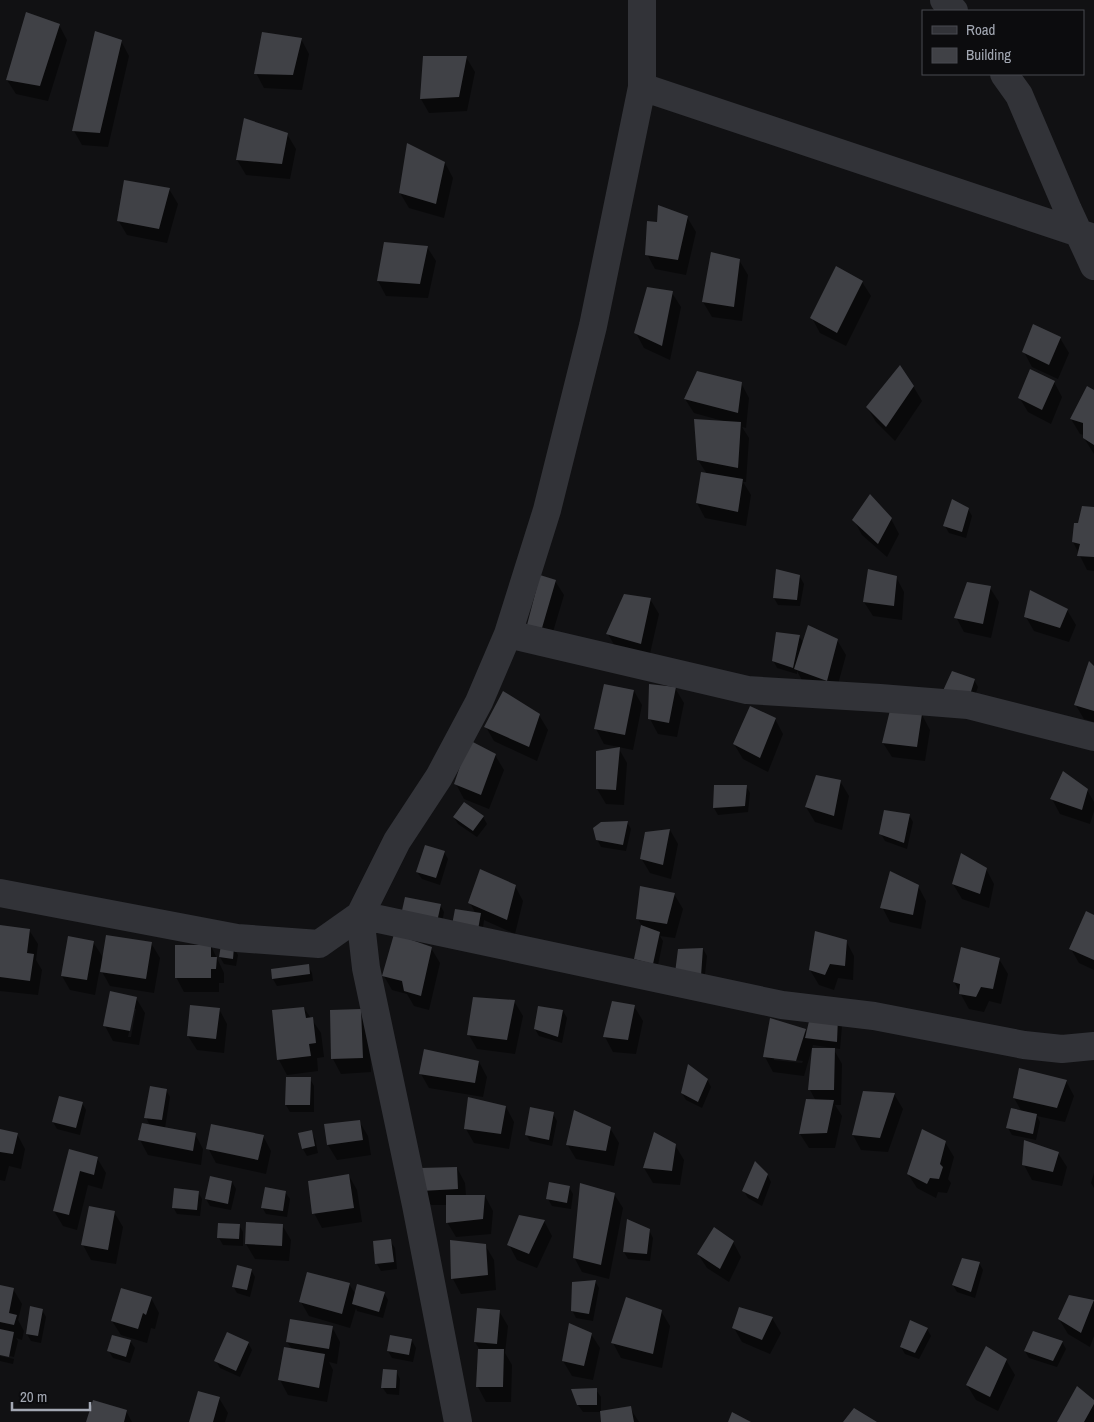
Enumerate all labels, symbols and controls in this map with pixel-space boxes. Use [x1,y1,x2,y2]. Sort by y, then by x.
legend [922,10,1084,75]
text: Road [966,19,995,40]
text: Building [966,44,1011,65]
scale bar [12,1380,90,1412]
text: 20 m [20,1386,47,1407]

